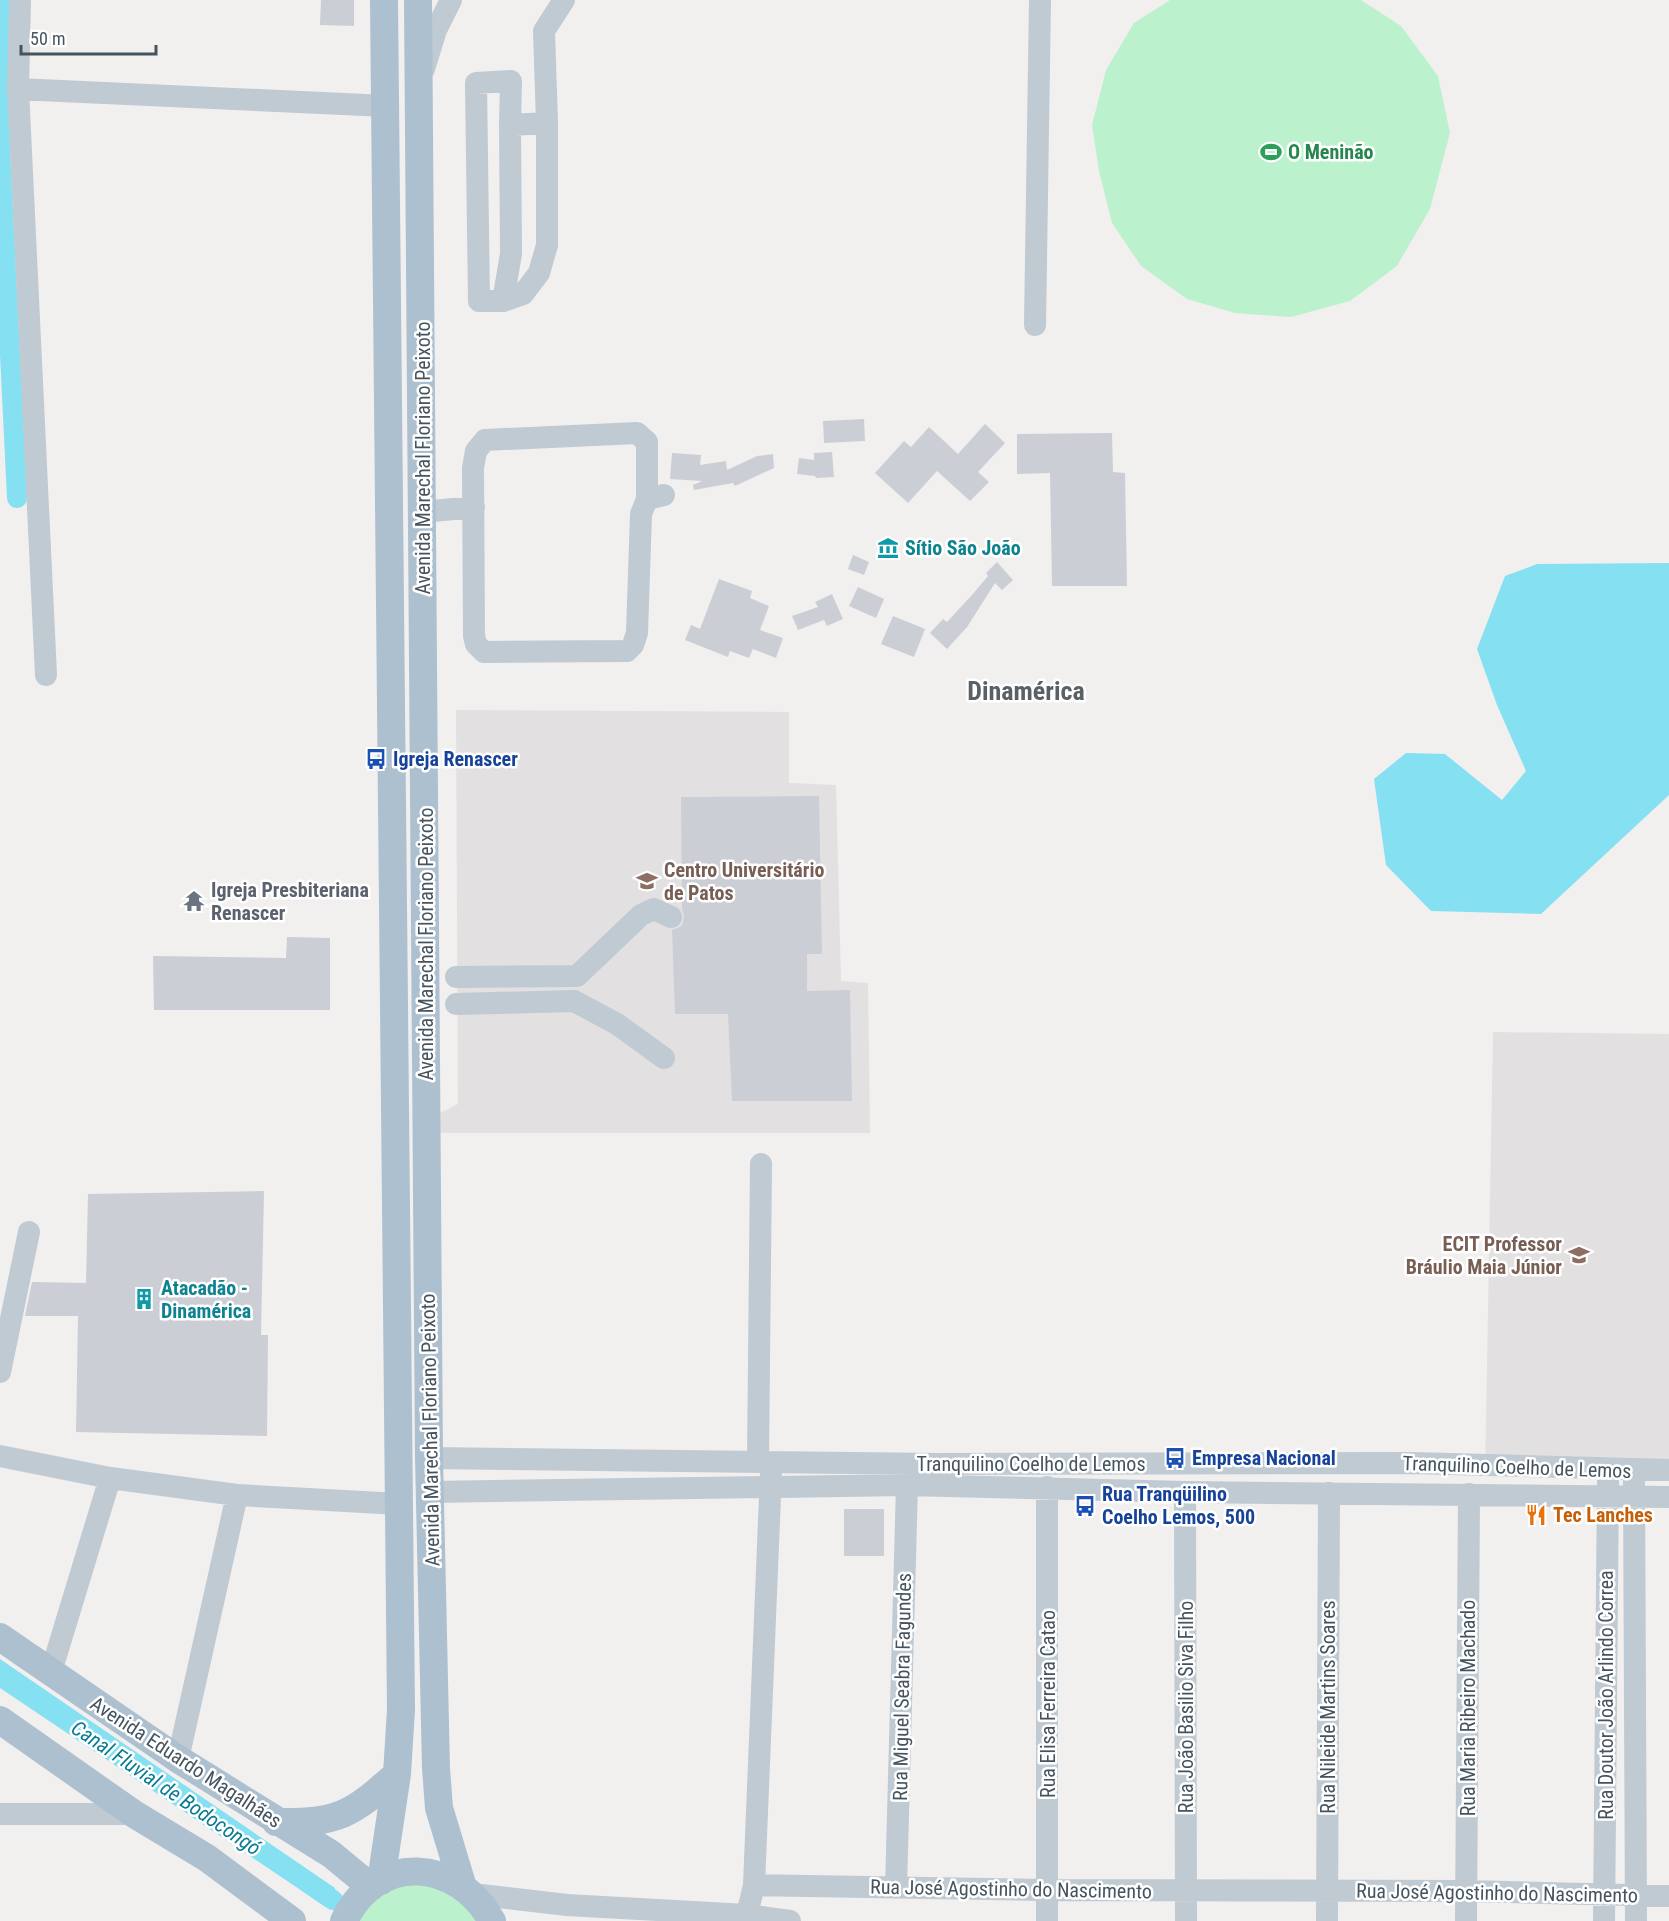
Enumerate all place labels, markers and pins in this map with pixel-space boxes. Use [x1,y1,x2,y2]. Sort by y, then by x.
sports icon: O Meninão [1259,140,1283,164]
place label: O Meninão [1288,140,1374,164]
museum icon: Sítio São João [876,536,900,560]
place label: Sítio São João [905,536,1021,560]
bus stop icon: Igreja Renascer [364,747,388,771]
place label: Igreja Renascer [393,747,518,771]
place label: Centro Universitário de Patos [664,858,824,905]
school or university icon: Centro Universitário de Patos [635,869,659,893]
place label: Igreja Presbiteriana Renascer [211,878,369,925]
temple icon: Igreja Presbiteriana Renascer [182,889,206,913]
place label: ECIT Professor Bráulio Maia Júnior [1406,1232,1562,1279]
school or university icon: ECIT Professor Bráulio Maia Júnior [1567,1243,1591,1267]
place label: Atacadão - Dinamérica [161,1276,251,1323]
building icon: Atacadão - Dinamérica [132,1287,156,1311]
bus stop icon: Empresa Nacional [1163,1446,1187,1470]
place label: Empresa Nacional [1192,1446,1336,1470]
place label: Rua Tranqüilino Coelho Lemos, 500 [1102,1482,1255,1529]
bus stop icon: Rua Tranqüilino Coelho Lemos, 500 [1073,1494,1097,1518]
restaurant icon: Tec Lanches [1524,1503,1548,1527]
place label: Tec Lanches [1553,1503,1653,1527]

